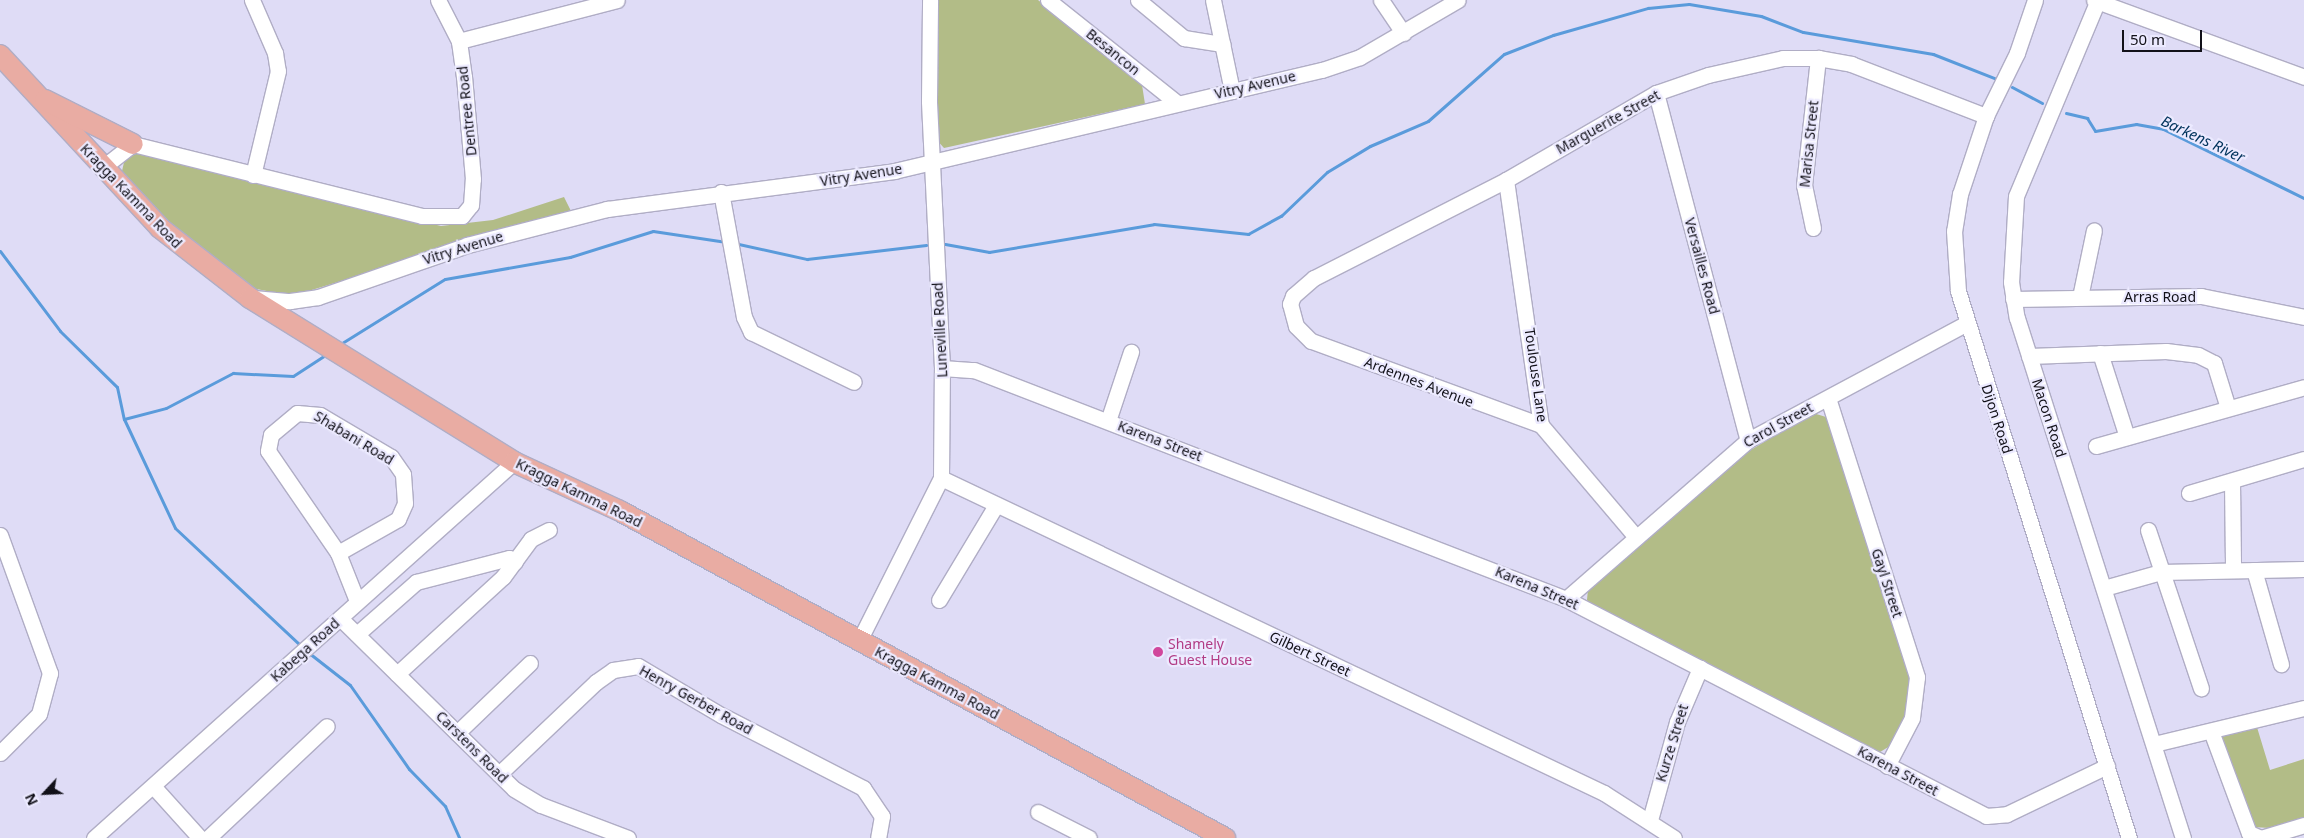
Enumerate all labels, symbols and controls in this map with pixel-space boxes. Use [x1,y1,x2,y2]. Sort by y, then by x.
scale bar [2124,20,2204,52]
street label: Besancon [1083,25,1143,79]
text: 50 m [2130,29,2165,49]
street label: Dentree Road [454,65,480,157]
street label: Vitry Avenue [1213,68,1297,102]
street label: Marguerite Street [1553,86,1663,158]
street label: Marisa Street [1796,100,1822,188]
water label: Barkens River [2158,112,2248,166]
street label: Kragga Kamma Road [77,140,185,252]
street label: Vitry Avenue [819,160,903,190]
street label: Versailles Road [1681,216,1723,316]
street label: Vitry Avenue [421,228,505,268]
street label: Luneville Road [929,282,951,378]
street label: Arras Road [2124,289,2196,305]
street label: Toulouse Lane [1521,327,1551,423]
street label: Ardennes Avenue [1362,353,1476,411]
street label: Macon Road [2028,377,2070,459]
street label: Dijon Road [1978,382,2016,456]
street label: Carol Street [1740,399,1816,451]
street label: Shabani Road [311,408,397,468]
street label: Karena Street [1115,417,1205,465]
street label: Kragga Kamma Road [513,455,645,531]
street label: Gayl Street [1868,546,1906,620]
street label: Karena Street [1493,563,1581,613]
street label: Kabega Road [267,615,343,685]
street label: Gilbert Street [1267,628,1353,680]
place label: Shamely Guest House [1168,636,1252,669]
street label: Kragga Kamma Road [872,643,1002,723]
marker: Shamely Guest House [1152,646,1164,658]
street label: Henry Gerber Road [636,662,756,738]
street label: Kurze Street [1652,702,1692,784]
street label: Carstens Road [433,708,511,786]
street label: Karena Street [1855,743,1941,799]
north arrow [20,768,70,818]
text: N [20,790,42,809]

